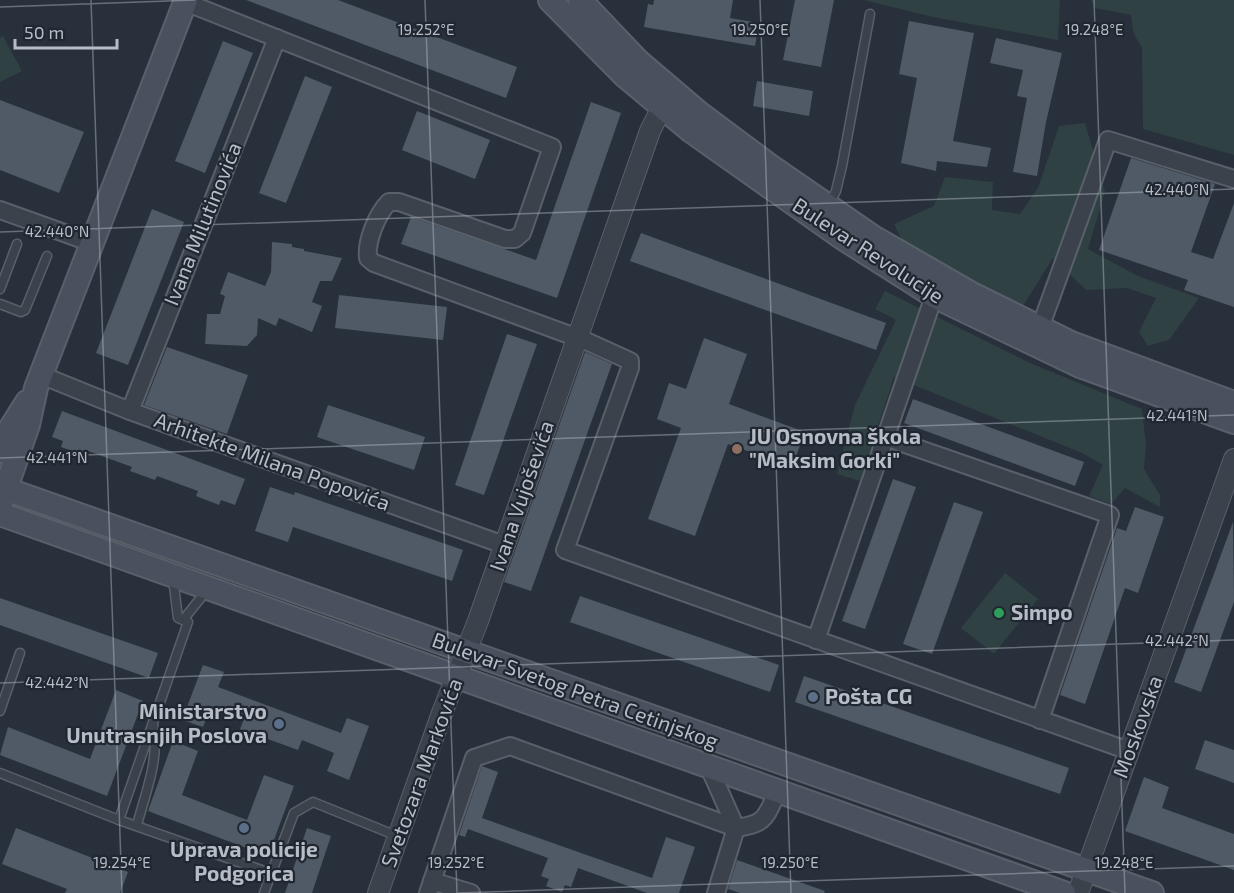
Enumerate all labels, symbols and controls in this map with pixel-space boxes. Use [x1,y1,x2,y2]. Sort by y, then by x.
scale bar [15,12,117,50]
text: 19.252°E [398,20,454,38]
text: 19.250°E [731,20,789,38]
text: 19.248°E [1065,20,1123,38]
text: 50 m [24,21,64,43]
street label: Ivana Milutinovića [157,138,246,309]
text: 42.440°N [1145,180,1209,198]
street label: Bulevar Revolucije [788,192,949,309]
text: 42.440°N [25,222,89,240]
street label: Arhitekte Milana Popovića [151,406,394,515]
text: 42.441°N [1146,406,1208,424]
street label: Ivana Vujoševića [483,417,559,574]
place label: JU Osnovna škola "Maksim Gorki" [749,423,921,472]
marker: JU Osnovna škola "Maksim Gorki" [730,442,744,456]
text: 42.441°N [26,448,88,466]
place label: Simpo [1011,599,1073,624]
marker: Simpo [992,606,1006,620]
street label: Bulevar Svetog Petra Cetinjskog [429,626,722,754]
text: 42.442°N [1145,631,1209,649]
street label: Moskovska [1107,672,1167,781]
text: 42.442°N [25,673,89,691]
street label: Svetozara Markovića [375,675,466,870]
place label: Pošta CG [825,683,912,708]
marker: Pošta CG [806,690,820,704]
place label: Ministarstvo Unutrasnjih Poslova [66,698,267,747]
marker: Ministarstvo Unutrasnjih Poslova [272,717,286,731]
marker: Uprava policije Podgorica [237,821,251,835]
place label: Uprava policije Podgorica [170,836,318,885]
text: 19.254°E [93,853,151,871]
text: 19.252°E [428,853,484,871]
text: 19.250°E [761,853,819,871]
text: 19.248°E [1095,853,1153,871]

